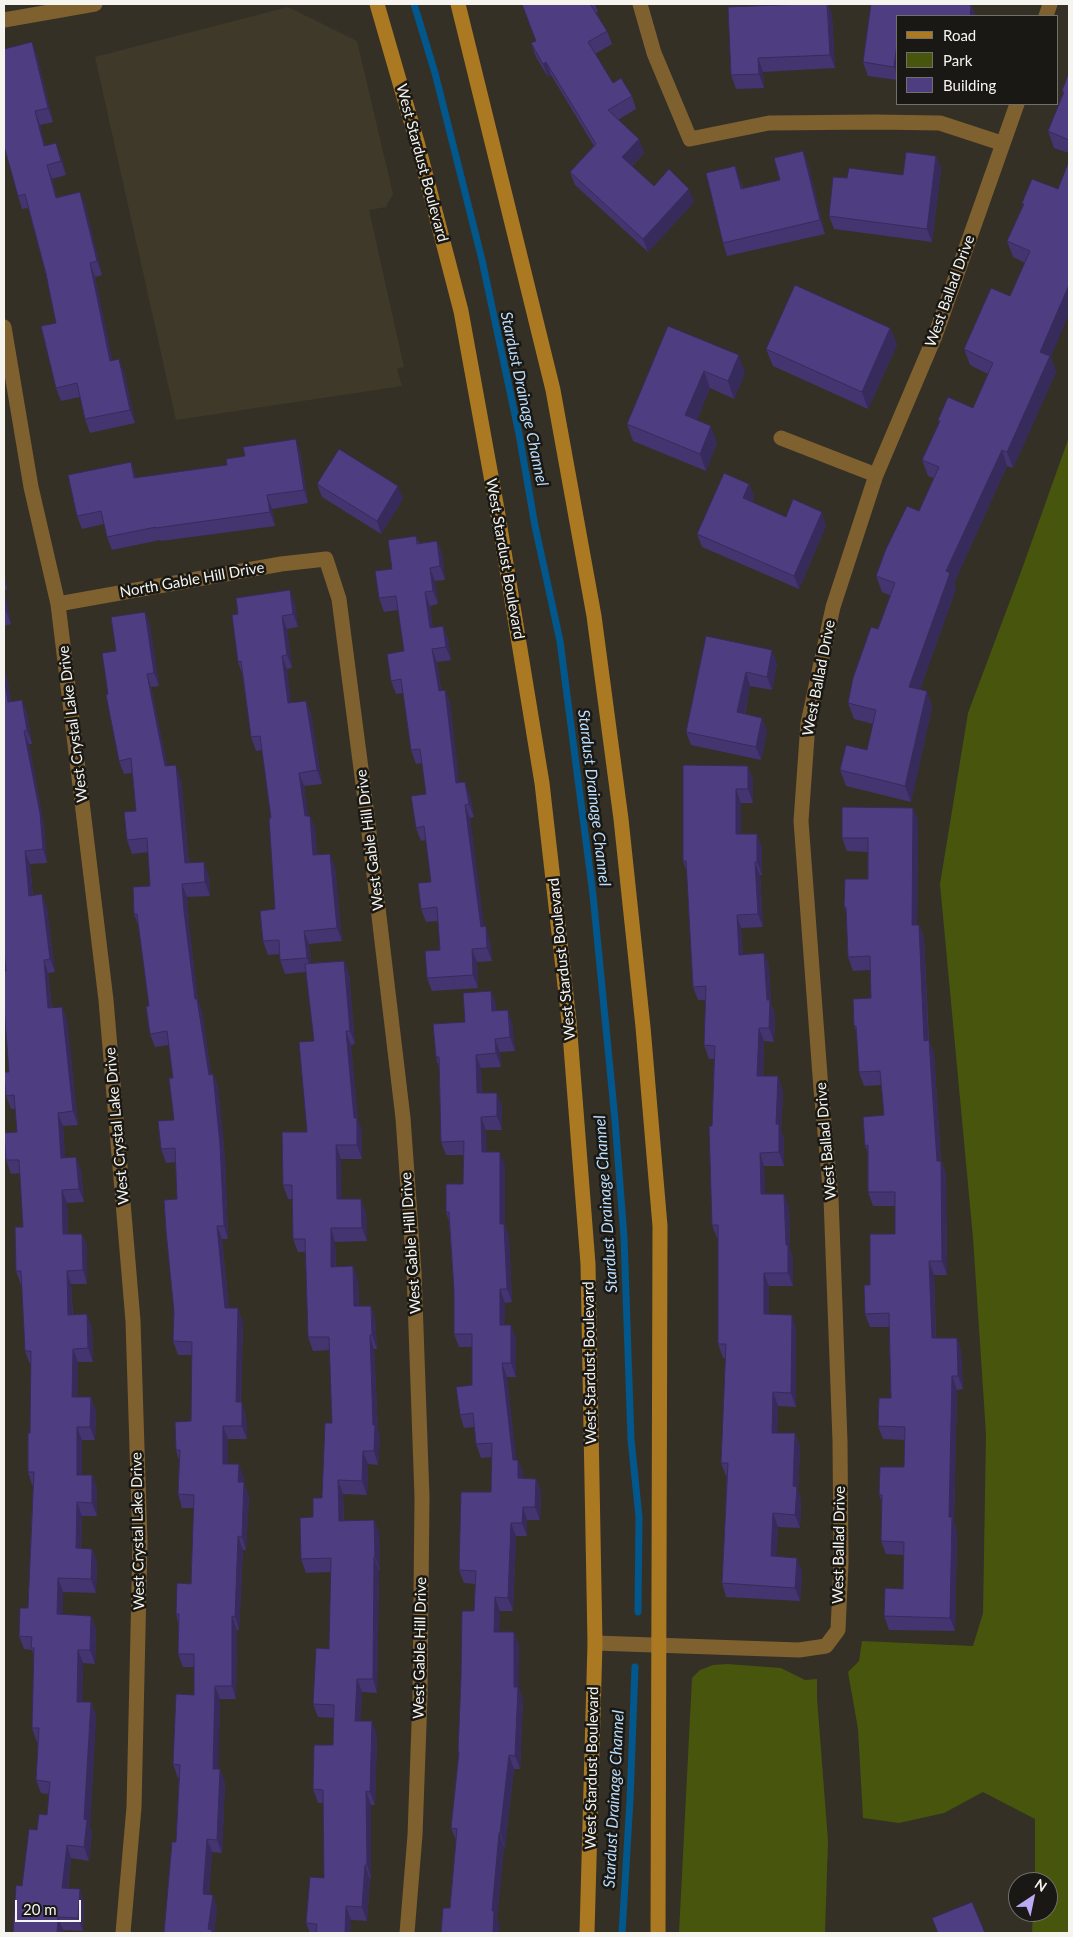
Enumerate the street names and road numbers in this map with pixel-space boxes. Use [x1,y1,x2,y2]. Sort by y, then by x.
street label: West Stardust Boulevard [392,82,452,244]
street label: West Ballad Drive [921,233,979,349]
street label: West Stardust Boulevard [482,477,528,641]
street label: North Gable Hill Drive [118,558,266,602]
street label: West Ballad Drive [799,618,839,738]
street label: West Crystal Lake Drive [54,645,92,803]
street label: West Gable Hill Drive [352,768,388,912]
street label: West Stardust Boulevard [545,877,579,1041]
street label: West Crystal Lake Drive [101,1047,133,1205]
street label: West Ballad Drive [812,1081,840,1201]
street label: West Gable Hill Drive [397,1172,425,1314]
street label: West Stardust Boulevard [580,1281,600,1445]
street label: West Crystal Lake Drive [128,1452,148,1610]
street label: West Ballad Drive [829,1486,849,1604]
street label: West Gable Hill Drive [410,1577,430,1719]
street label: West Stardust Boulevard [582,1686,602,1850]

